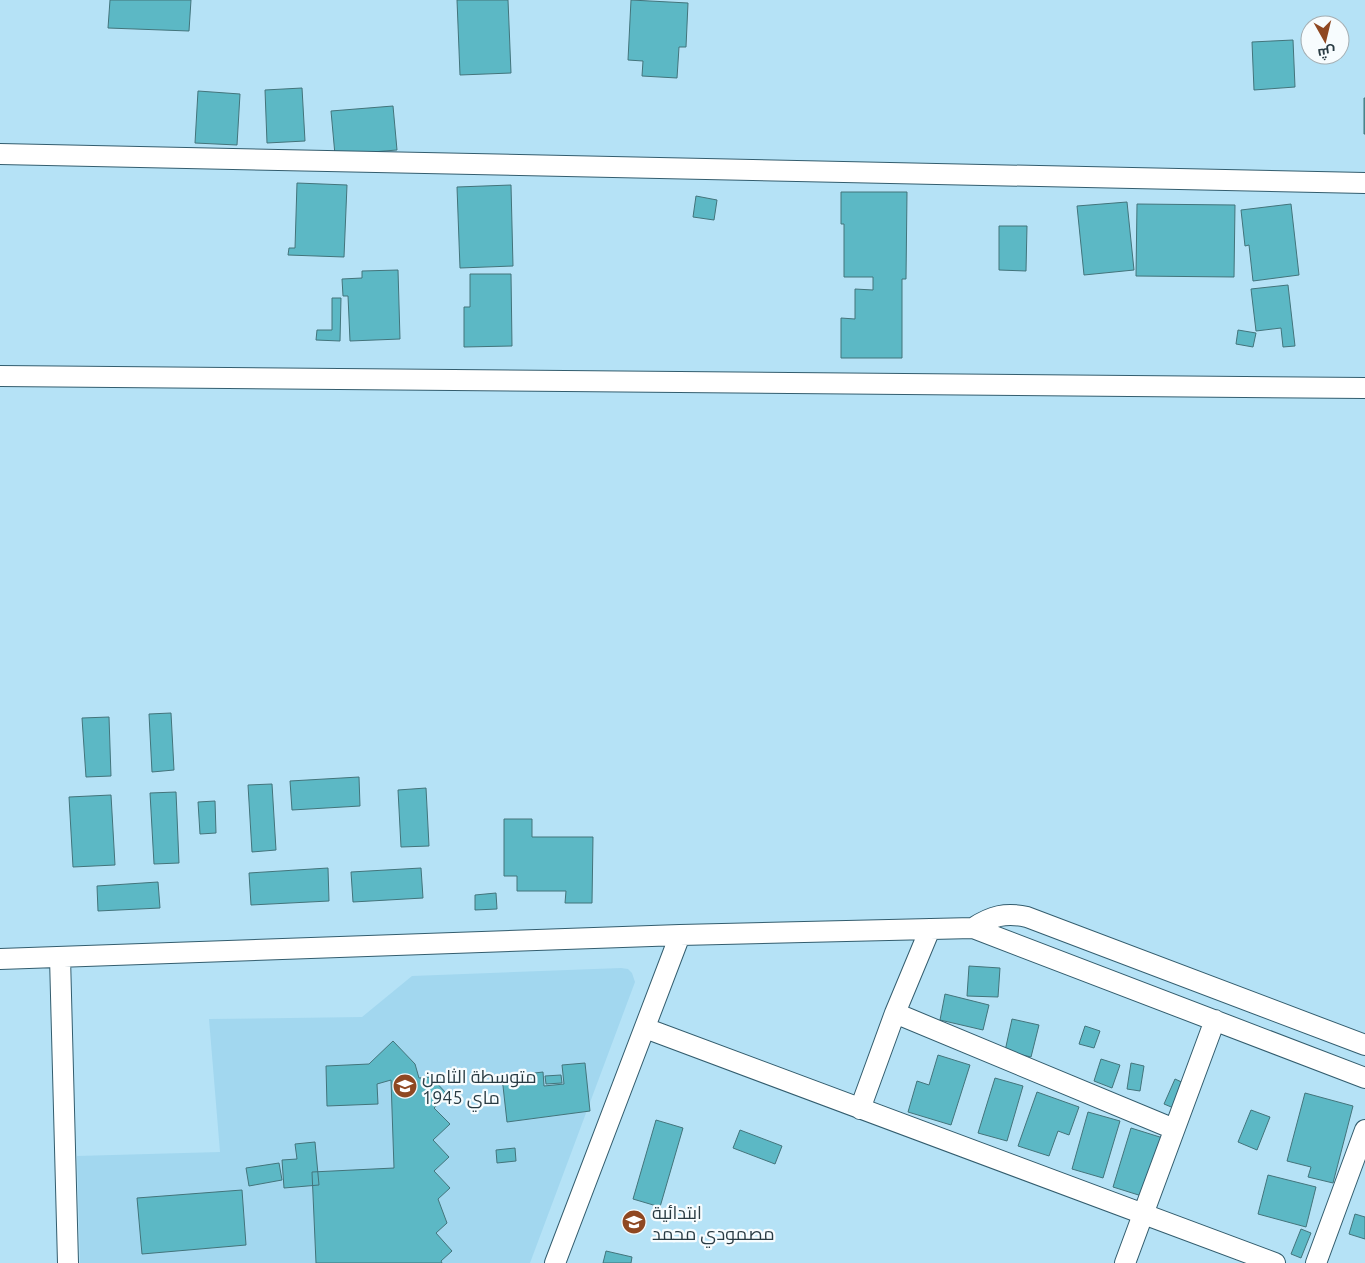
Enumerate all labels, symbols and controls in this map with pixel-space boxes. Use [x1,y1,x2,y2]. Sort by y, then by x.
north arrow [1300,15,1350,65]
text: ش [1317,43,1337,62]
place label: متوسطة الثامن ماي 1945 [422,1066,537,1112]
school or university icon: متوسطة الثامن ماي 1945 [392,1073,418,1099]
place label: ابتدائية مصمودي محمد [652,1202,775,1248]
school or university icon: ابتدائية مصمودي محمد [621,1209,647,1235]

